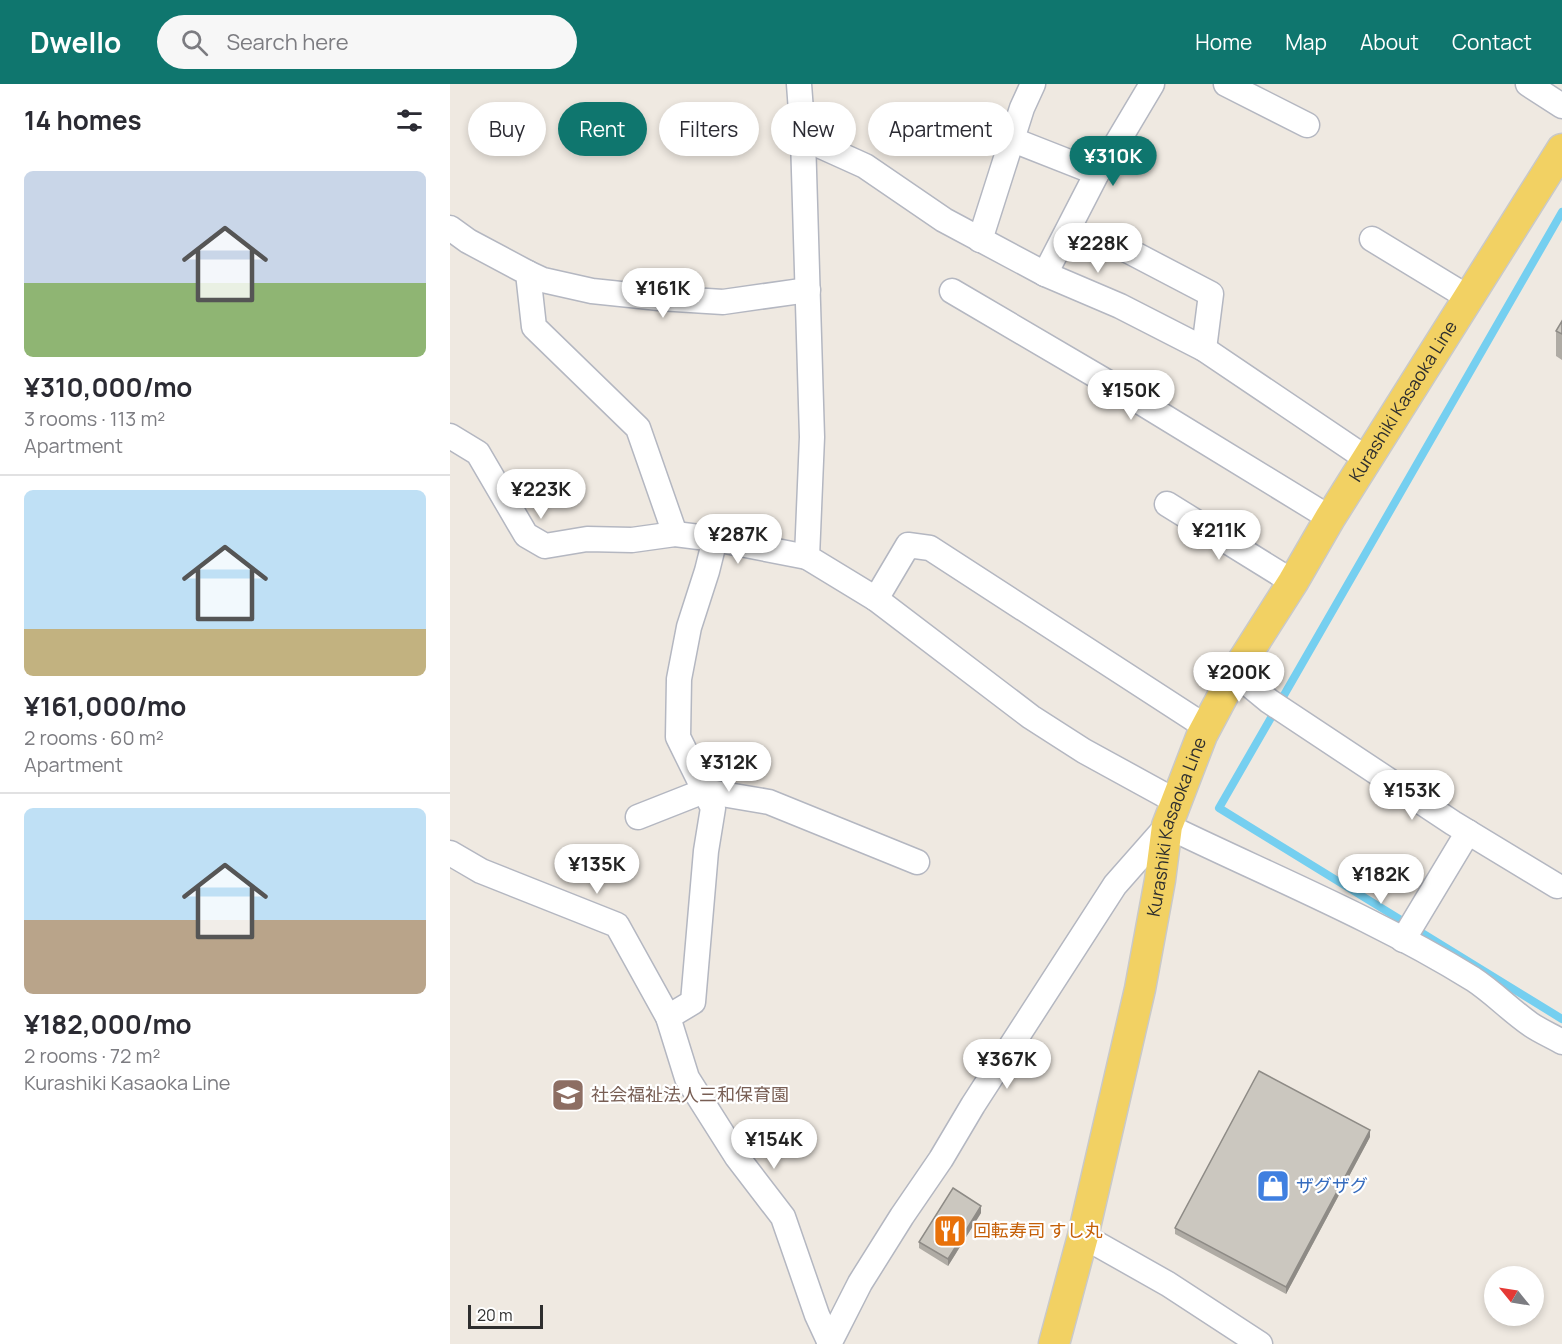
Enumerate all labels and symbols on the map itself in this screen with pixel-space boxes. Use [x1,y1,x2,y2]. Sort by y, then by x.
pin: ¥310K [1071,136,1155,187]
pin: ¥228K [1056,223,1140,274]
pin: ¥161K [621,268,705,319]
street label: Kurashiki Kasaoka Line [1343,316,1462,486]
pin: ¥150K [1089,370,1173,421]
pin: ¥223K [499,469,583,520]
pin: ¥211K [1177,510,1261,561]
pin: ¥287K [696,514,780,565]
pin: ¥200K [1197,652,1281,703]
street label: Kurashiki Kasaoka Line [1141,733,1211,918]
pin: ¥312K [687,742,771,793]
pin: ¥153K [1370,770,1454,821]
pin: ¥135K [555,844,639,895]
pin: ¥182K [1339,854,1423,905]
pin: ¥367K [965,1039,1049,1090]
school or university icon: 社会福祉法人三和保育園 [550,1077,586,1113]
place label: 社会福祉法人三和保育園 [591,1082,789,1106]
pin: ¥154K [732,1119,816,1170]
shop icon: ザグザグ [1255,1168,1291,1204]
place label: ザグザグ [1296,1173,1368,1197]
restaurant icon: 回転寿司 すし丸 [932,1213,968,1249]
place label: 回転寿司 すし丸 [973,1218,1103,1242]
north arrow [1484,1266,1544,1326]
scale bar [468,1302,543,1330]

